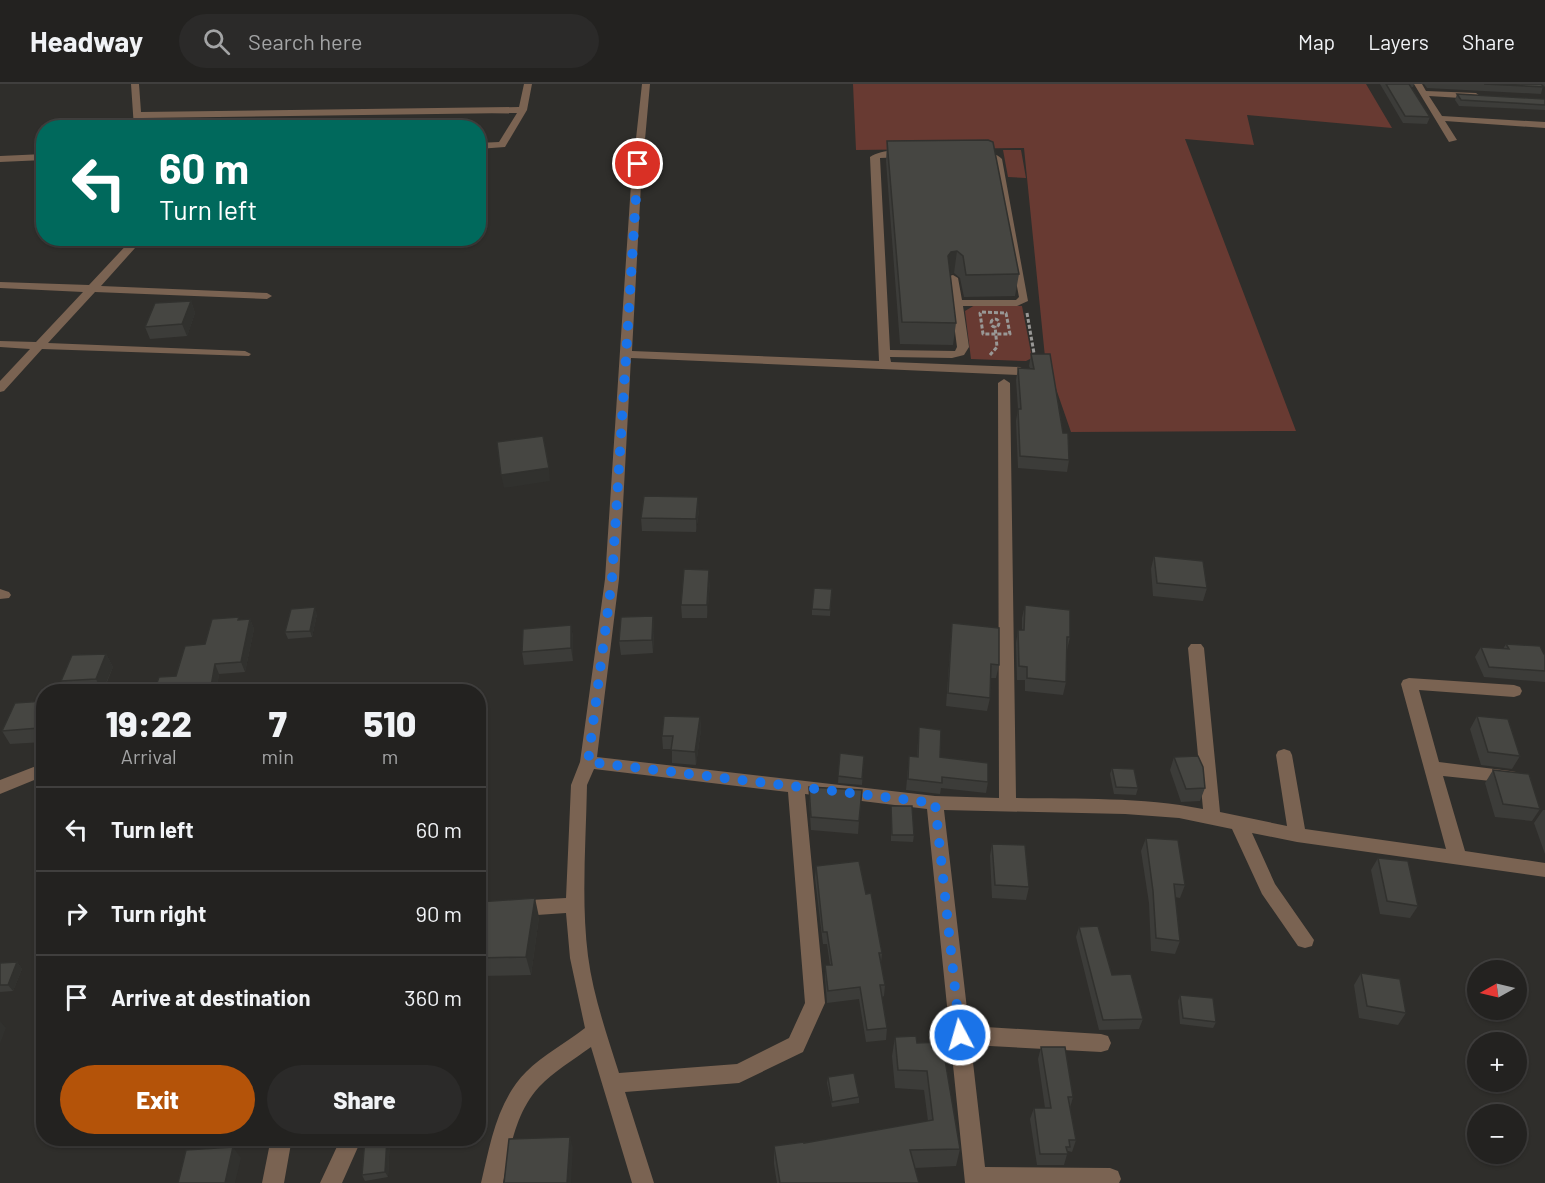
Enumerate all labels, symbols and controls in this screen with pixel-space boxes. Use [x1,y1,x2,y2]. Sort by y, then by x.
search box [179,14,599,68]
text: Headway [30,24,143,58]
icon: search [200,25,233,58]
text: Search here [248,28,362,54]
text: Map [1298,29,1335,54]
text: Layers [1368,29,1429,54]
text: Share [1462,29,1515,54]
pin [612,138,663,189]
text: 60 m [159,142,249,192]
icon: left [60,144,138,222]
icon: arrive [621,147,654,180]
text: Turn left [159,193,257,225]
text: 19:22 [106,701,192,744]
text: 7 [269,701,287,744]
text: 510 [364,701,416,744]
text: Arrival [121,744,177,768]
text: min [262,744,294,768]
text: m [382,744,398,768]
icon: left [60,813,93,846]
text: Turn left [111,816,194,842]
text: 60 m [416,816,462,842]
icon: right [60,897,93,930]
text: Turn right [111,900,206,926]
text: 90 m [416,900,462,926]
north arrow [1467,960,1527,1020]
map controls [1467,960,1527,1164]
icon: arrive [60,981,93,1014]
text: Arrive at destination [111,984,310,1010]
text: 360 m [404,984,462,1010]
position arrow [928,1003,992,1067]
button: + [1467,1032,1527,1092]
button: Exit [60,1065,255,1134]
button: Share [267,1065,462,1134]
button: − [1467,1104,1527,1164]

